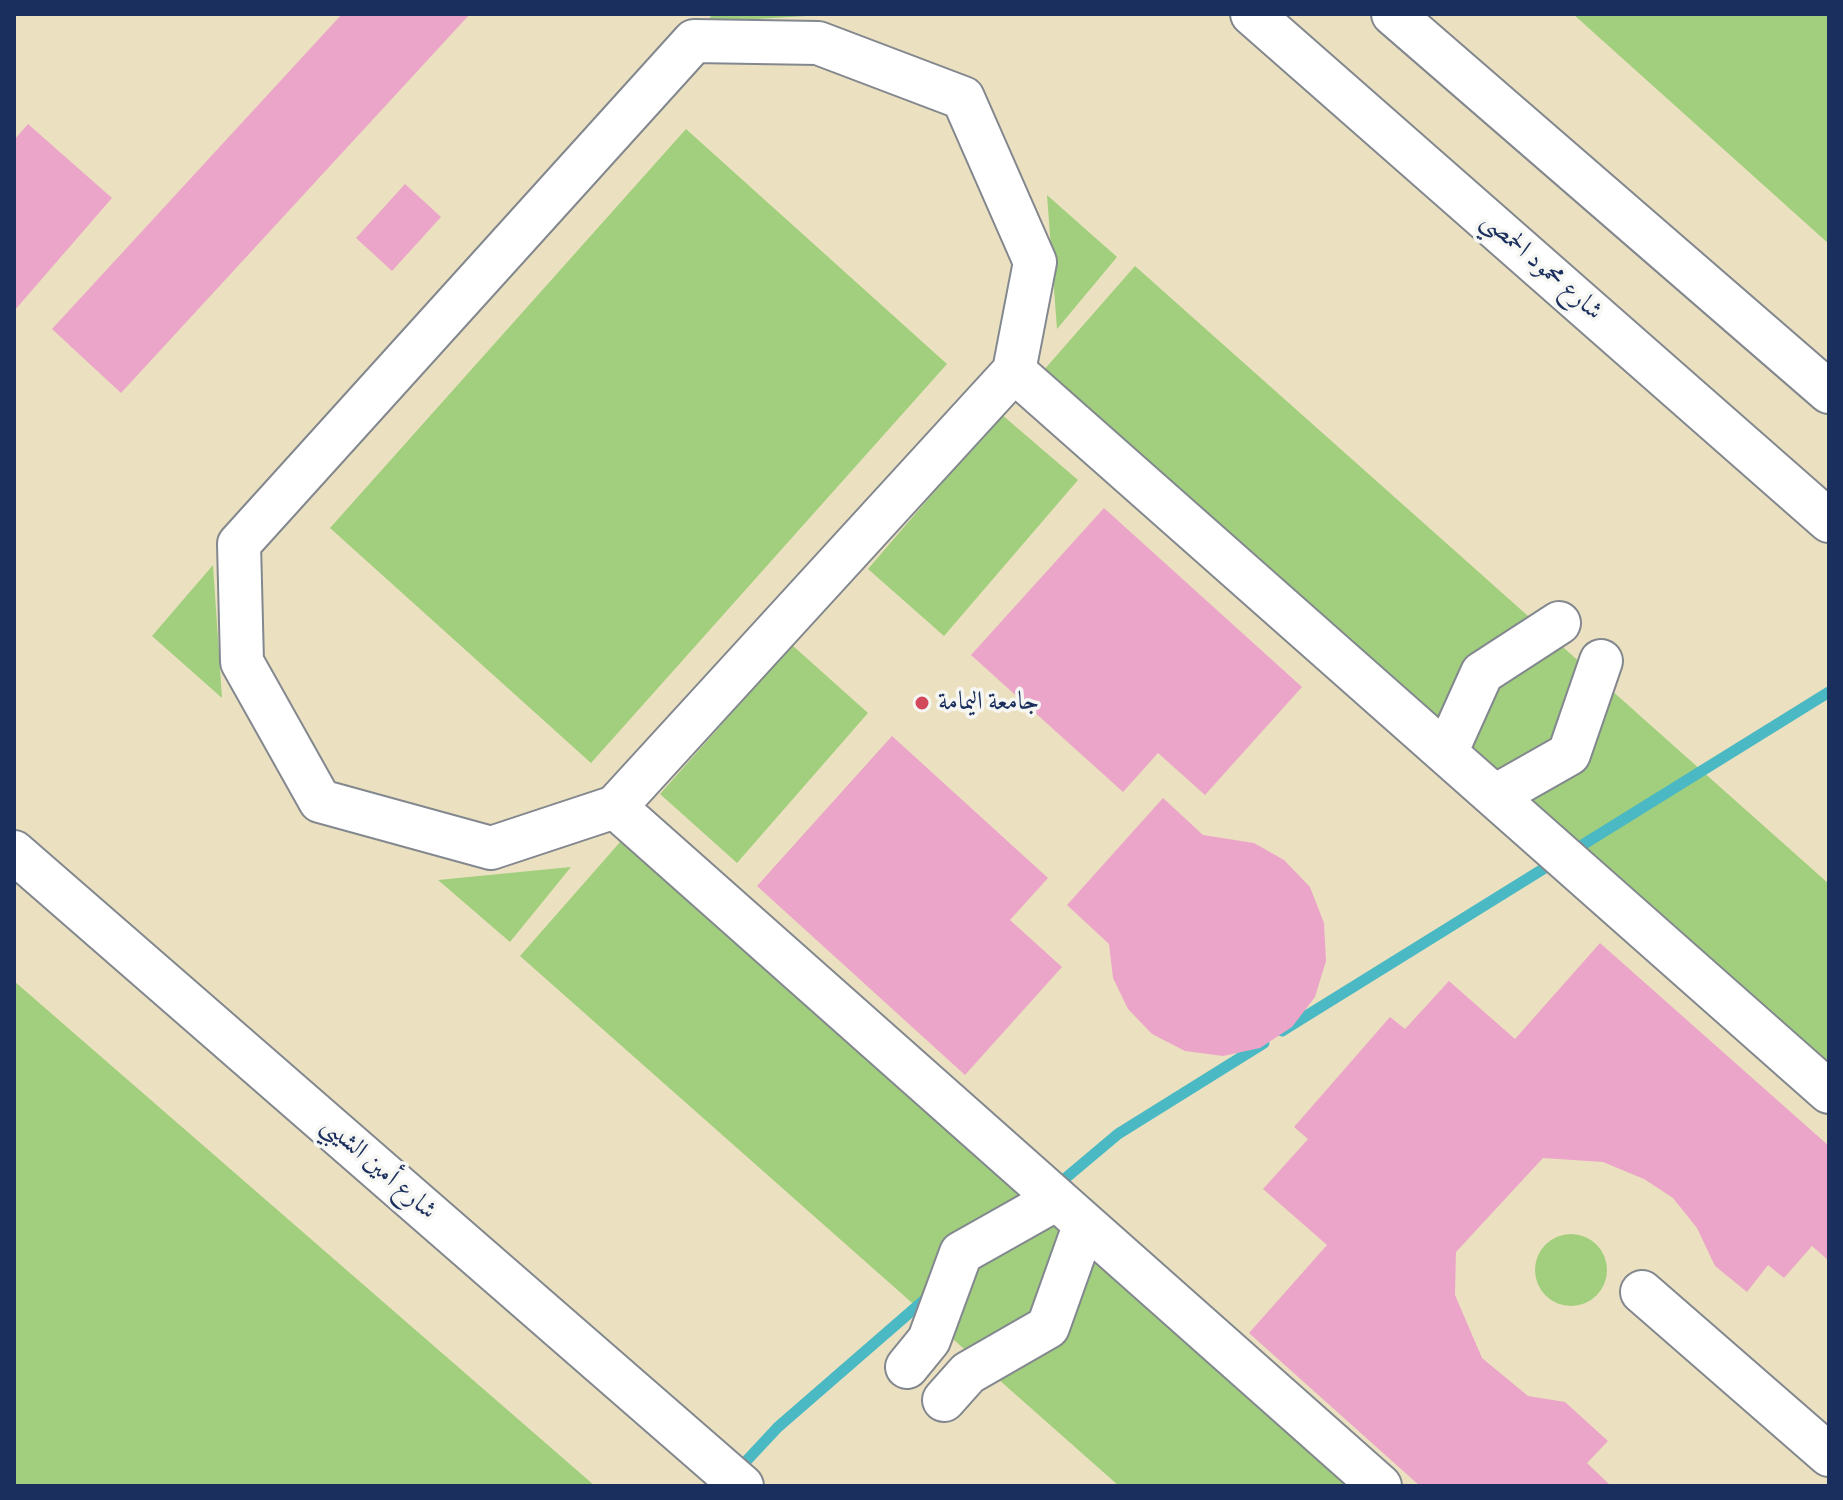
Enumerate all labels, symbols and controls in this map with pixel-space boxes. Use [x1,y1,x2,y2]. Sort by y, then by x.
street label: شارع محمود الحمصي [1474,206,1608,328]
place label: جامعة اليمامة [938,687,1039,719]
marker: جامعة اليمامة [913,694,931,712]
street label: شارع أمين الشيبي [314,1111,442,1227]

